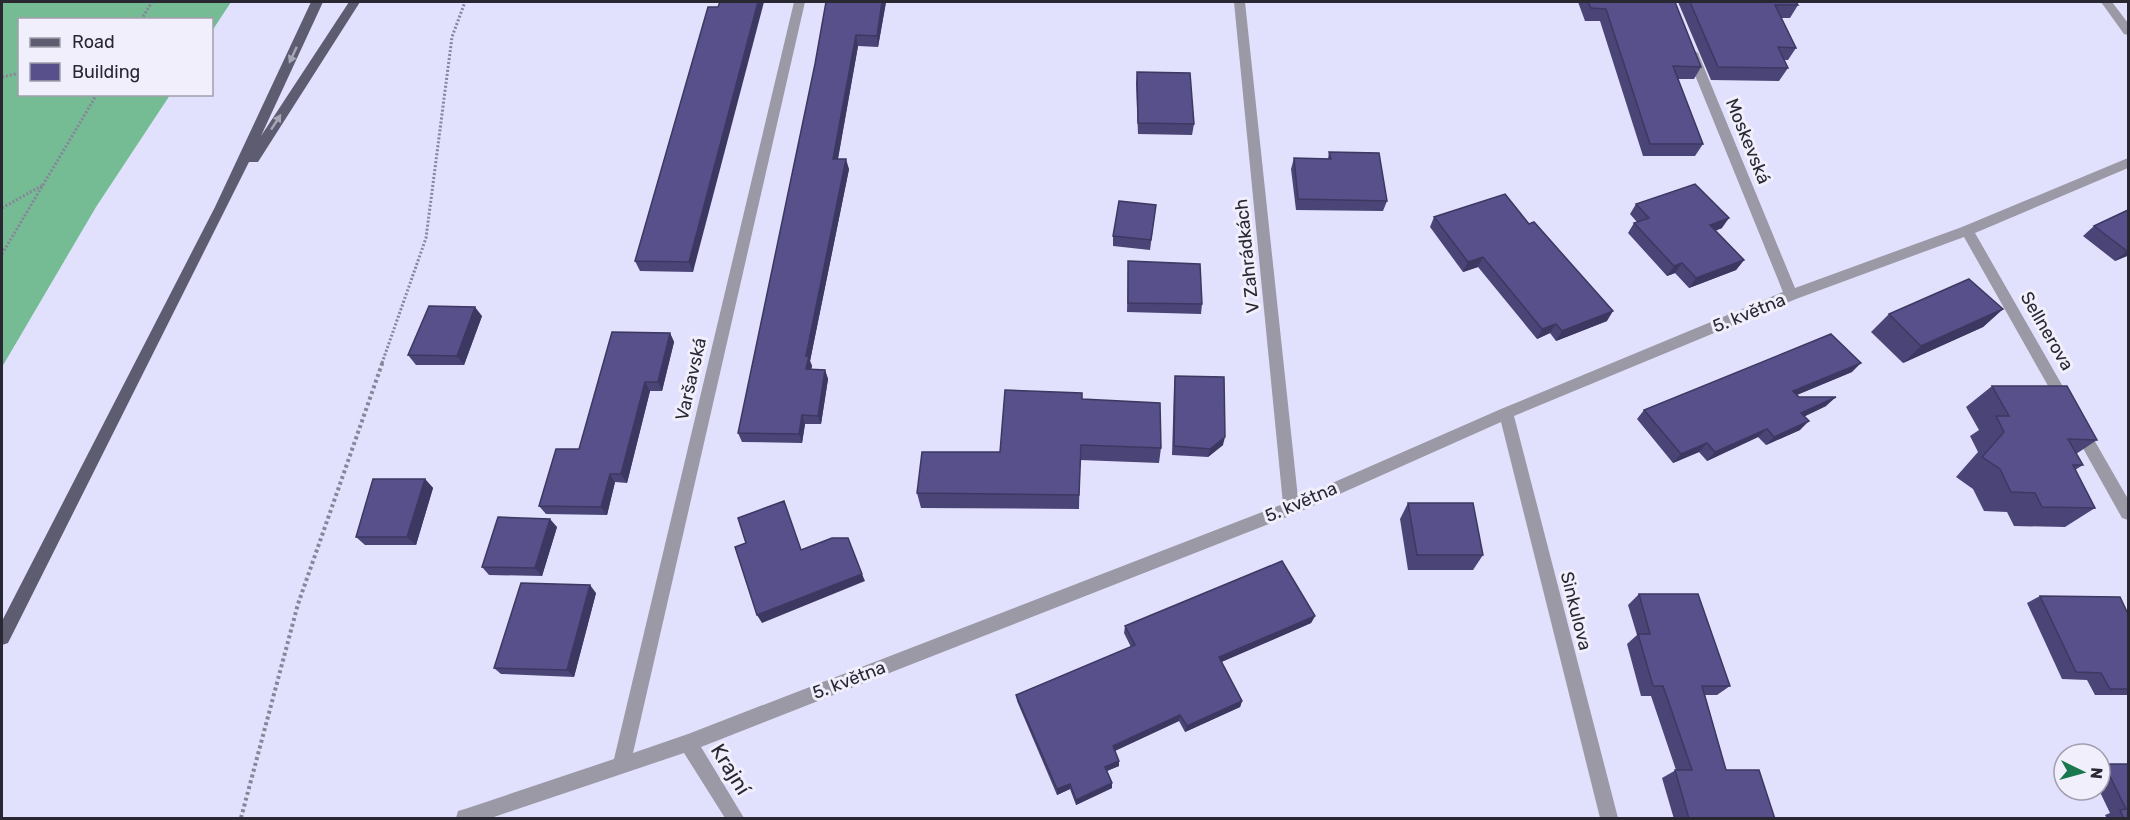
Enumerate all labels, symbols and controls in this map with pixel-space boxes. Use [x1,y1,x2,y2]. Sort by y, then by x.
legend [18,18,213,96]
text: Road [72,31,115,53]
one-way arrow [288,46,297,63]
text: Building [72,61,140,83]
street label: Moskevská [1721,95,1775,187]
one-way arrow [271,114,282,130]
street label: V Zahrádkách [1230,198,1264,314]
street label: Sellnerova [2016,288,2078,374]
street label: 5. května [1710,289,1788,337]
street label: Varšavská [671,335,711,423]
street label: 5. května [1262,477,1340,527]
street label: Sinkulova [1556,569,1596,653]
street label: 5. května [809,656,889,704]
street label: Krajní [706,739,757,800]
north arrow [2052,742,2112,802]
text: N [2086,767,2106,780]

